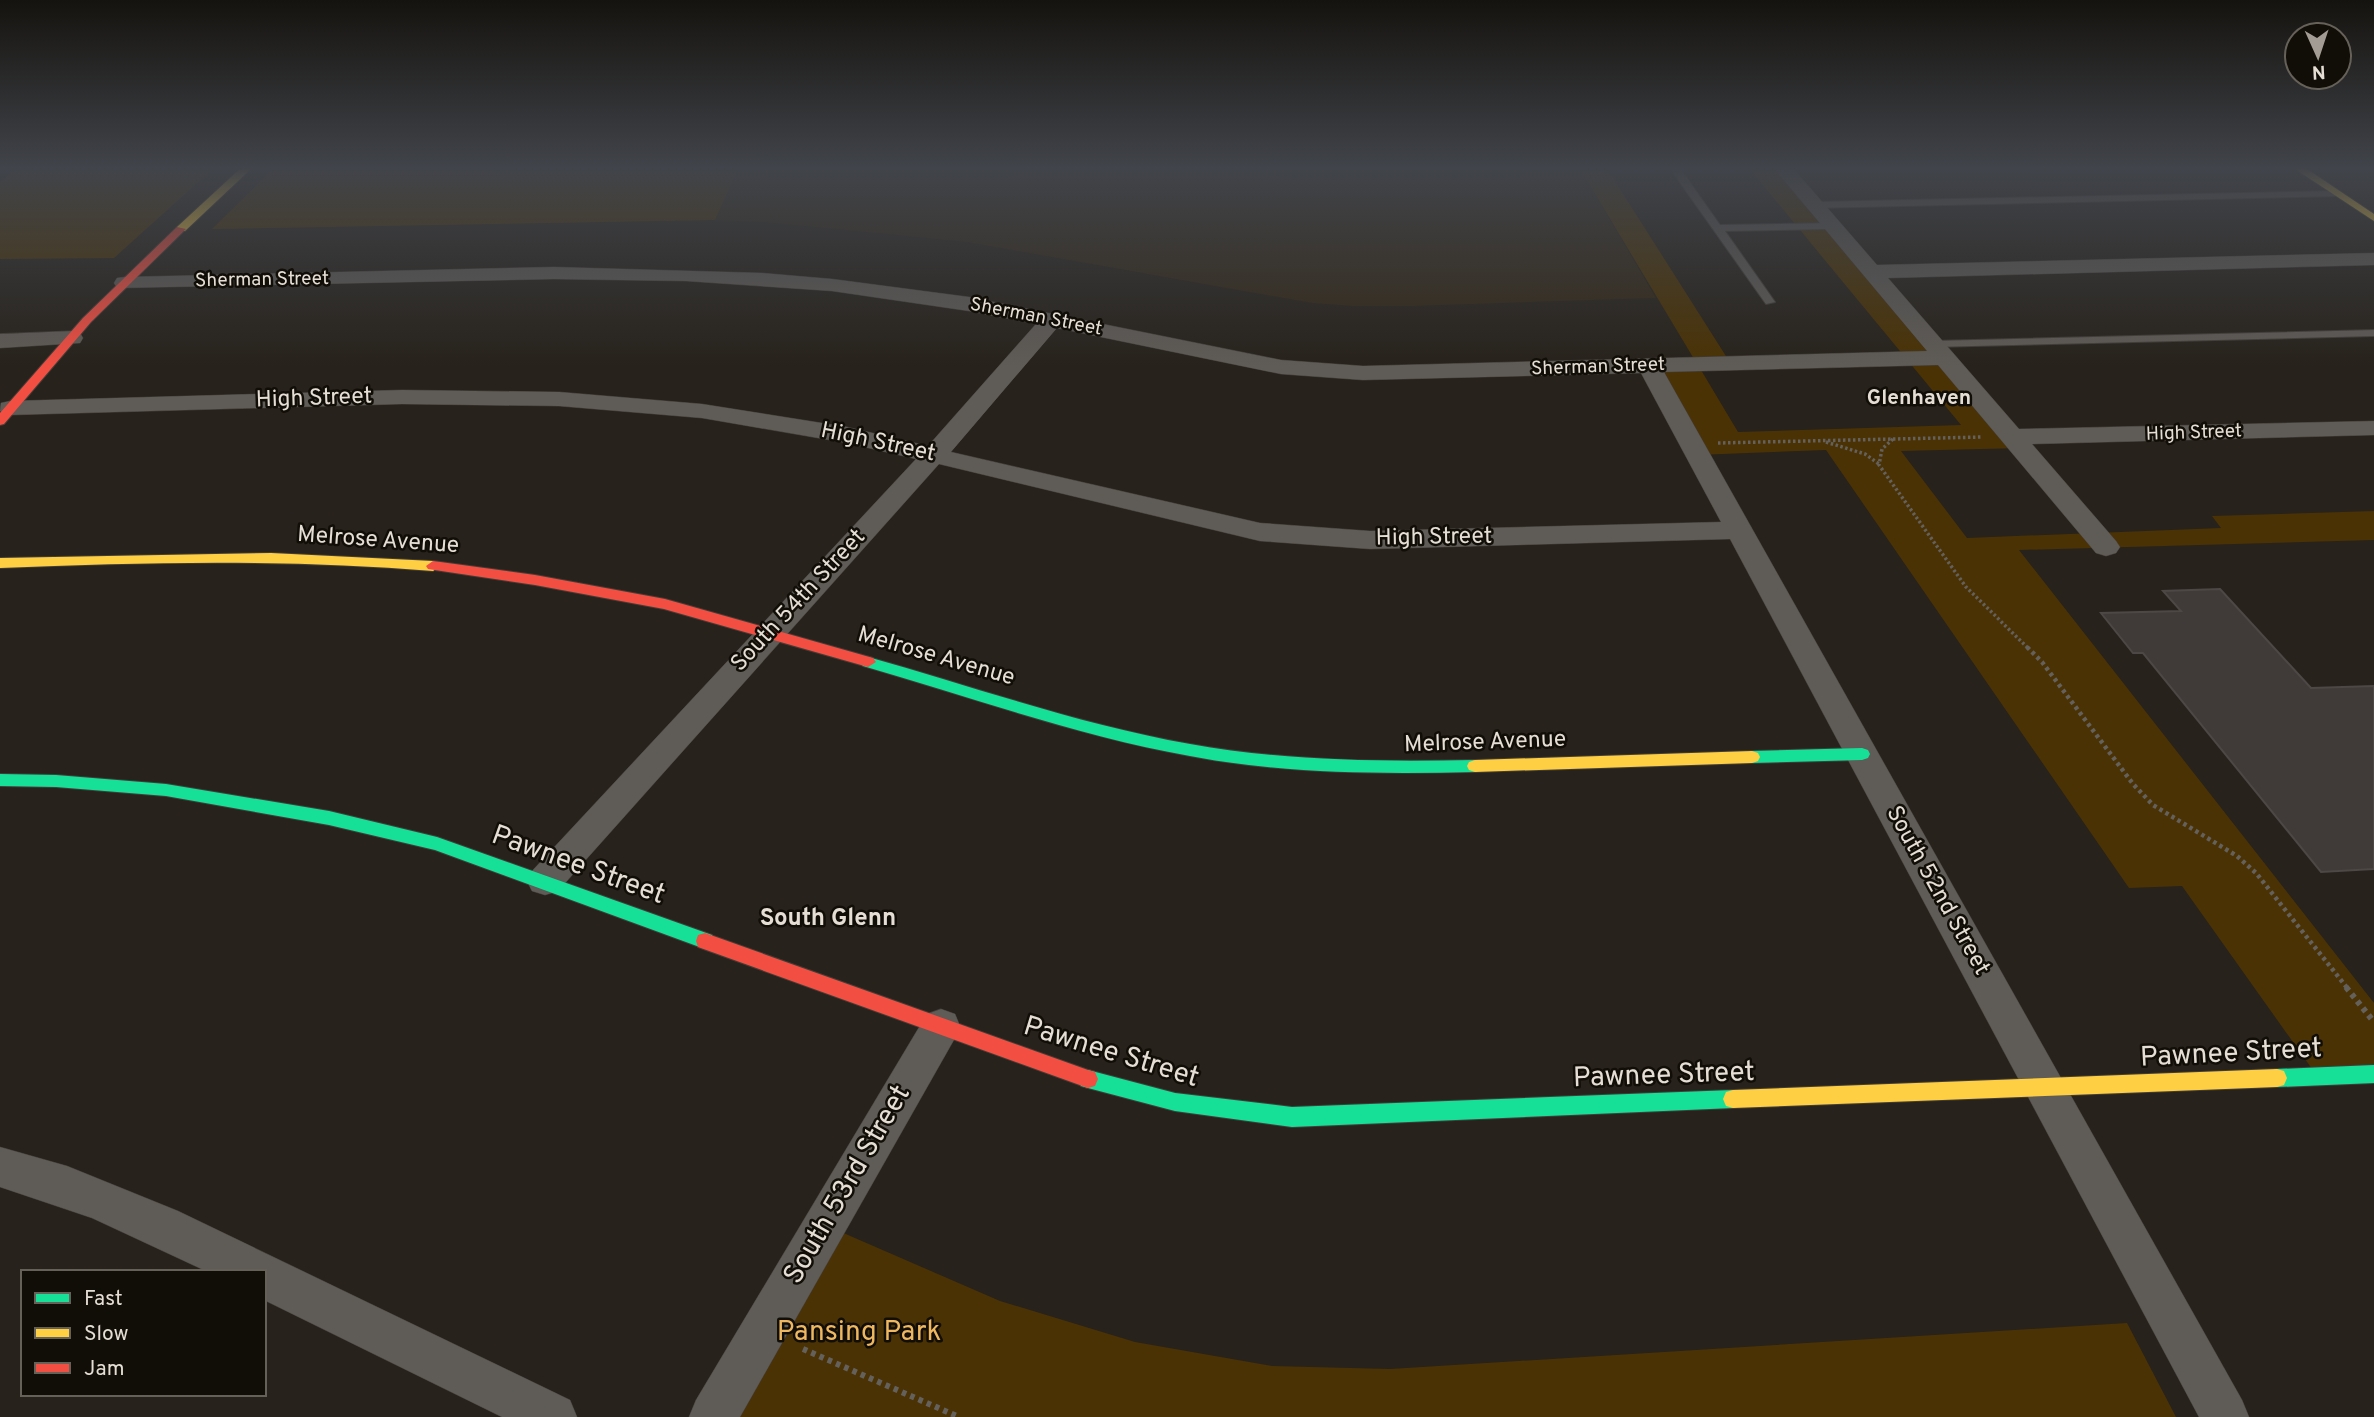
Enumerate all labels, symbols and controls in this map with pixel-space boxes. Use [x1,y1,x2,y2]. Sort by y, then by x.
north arrow [2283,21,2353,91]
text: N [2311,59,2326,83]
street label: Sherman Street [195,267,329,293]
street label: Sherman Street [968,292,1104,342]
street label: Sherman Street [1531,353,1665,381]
street label: High Street [255,382,373,416]
district label: Glenhaven [1867,385,1971,412]
street label: High Street [818,417,938,469]
street label: High Street [2145,419,2243,447]
street label: Melrose Avenue [296,521,460,561]
street label: High Street [1375,522,1493,554]
street label: South 54th Street [725,524,873,678]
street label: Melrose Avenue [854,621,1018,693]
street label: Melrose Avenue [1403,726,1567,760]
street label: South 52nd Street [1879,801,1995,981]
street label: Pawnee Street [486,818,670,914]
district label: South Glenn [760,904,896,934]
street label: Pawnee Street [1019,1009,1203,1097]
street label: Pawnee Street [2139,1031,2323,1077]
street label: Pawnee Street [1572,1055,1756,1097]
street label: South 53rd Street [776,1079,920,1291]
legend [21,1270,266,1396]
text: Fast [84,1286,123,1313]
park label: Pansing Park [777,1315,941,1351]
text: Slow [84,1321,129,1348]
text: Jam [84,1356,125,1383]

